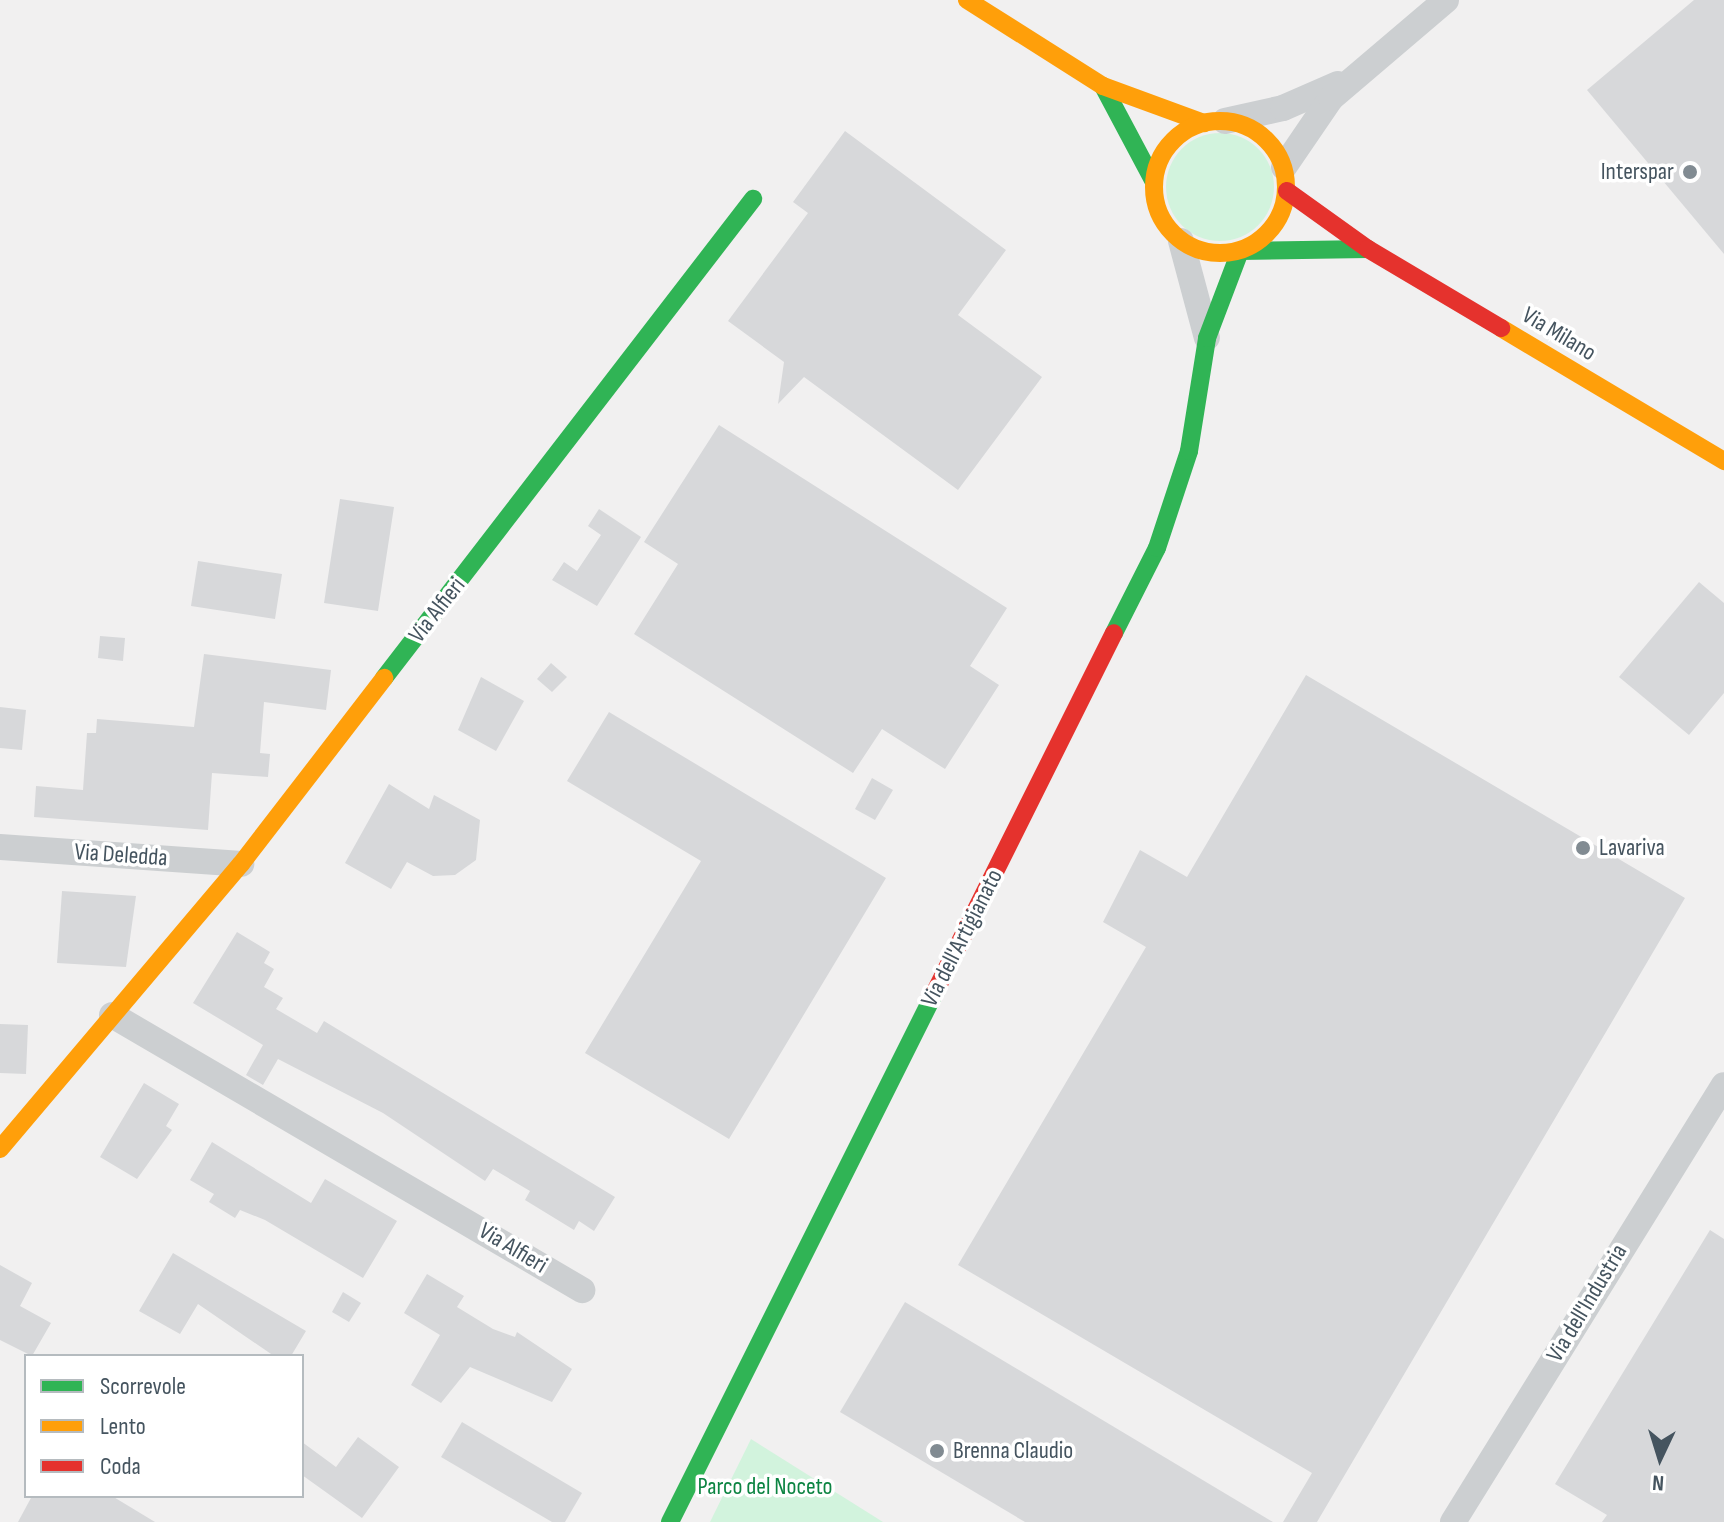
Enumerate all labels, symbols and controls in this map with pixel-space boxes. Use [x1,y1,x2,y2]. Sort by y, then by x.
place label: Interspar [1601,158,1674,186]
marker: Interspar [1681,163,1699,181]
street label: Via Milano [1517,301,1601,367]
street label: Via Alfieri [403,572,471,648]
place label: Lavariva [1599,834,1665,862]
street label: Via Deledda [74,837,168,873]
marker: Lavariva [1574,839,1592,857]
street label: Via dell'Artigianato [915,865,1009,1011]
street label: Via Alfieri [474,1216,552,1280]
street label: Via dell'Industria [1541,1239,1633,1367]
legend [24,1354,304,1498]
text: Scorrevole [100,1372,186,1401]
text: Lento [100,1412,146,1441]
north arrow [1620,1418,1700,1498]
place label: Brenna Claudio [953,1437,1073,1465]
marker: Brenna Claudio [928,1442,946,1460]
text: Coda [100,1452,141,1481]
text: N [1651,1469,1665,1496]
park label: Parco del Noceto [697,1473,833,1501]

